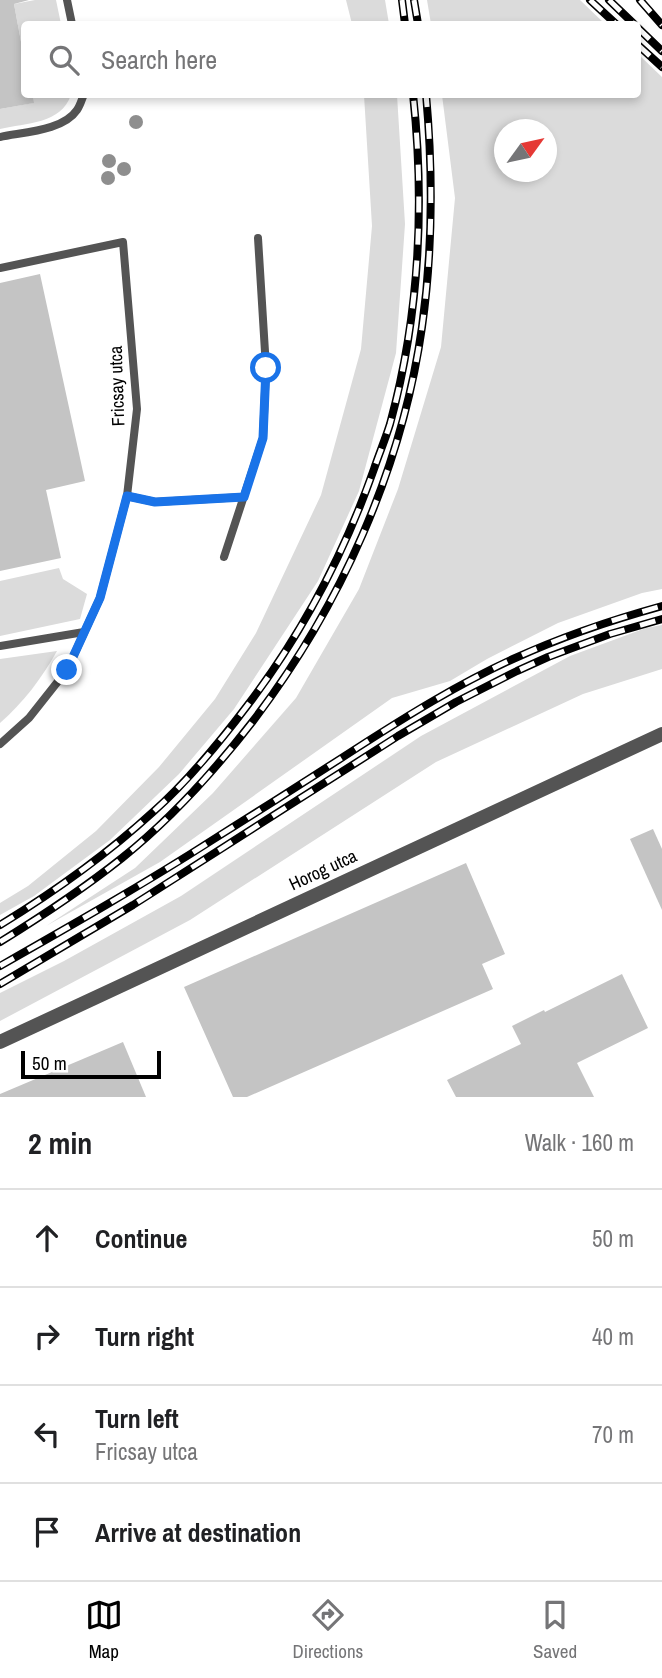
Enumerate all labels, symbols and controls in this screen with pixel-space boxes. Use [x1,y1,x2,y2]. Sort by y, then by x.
search box [21,21,641,98]
icon: search [45,41,83,79]
text: Search here [101,42,217,77]
north arrow [494,119,557,182]
street label: Fricsay utca [103,345,130,427]
route start [250,352,281,383]
route end [51,654,82,685]
street label: Horog utca [285,843,361,896]
scale bar [21,1048,161,1080]
text: 50 m [32,1050,67,1076]
text: 2 min [28,1123,92,1163]
text: Walk · 160 m [525,1127,634,1158]
icon: ahead [28,1219,66,1257]
text: Continue [95,1221,187,1256]
text: 50 m [592,1223,634,1254]
icon: right [28,1317,66,1355]
text: Turn right [95,1319,194,1354]
text: 40 m [592,1321,634,1352]
text: Turn left [95,1401,179,1436]
icon: left [28,1415,66,1453]
text: 70 m [592,1419,634,1450]
text: Fricsay utca [95,1436,198,1467]
icon: arrive [28,1513,66,1551]
text: Arrive at destination [95,1515,301,1550]
tab: Map [85,1596,123,1664]
tab: Directions [292,1596,363,1664]
tab: Saved [533,1596,577,1664]

